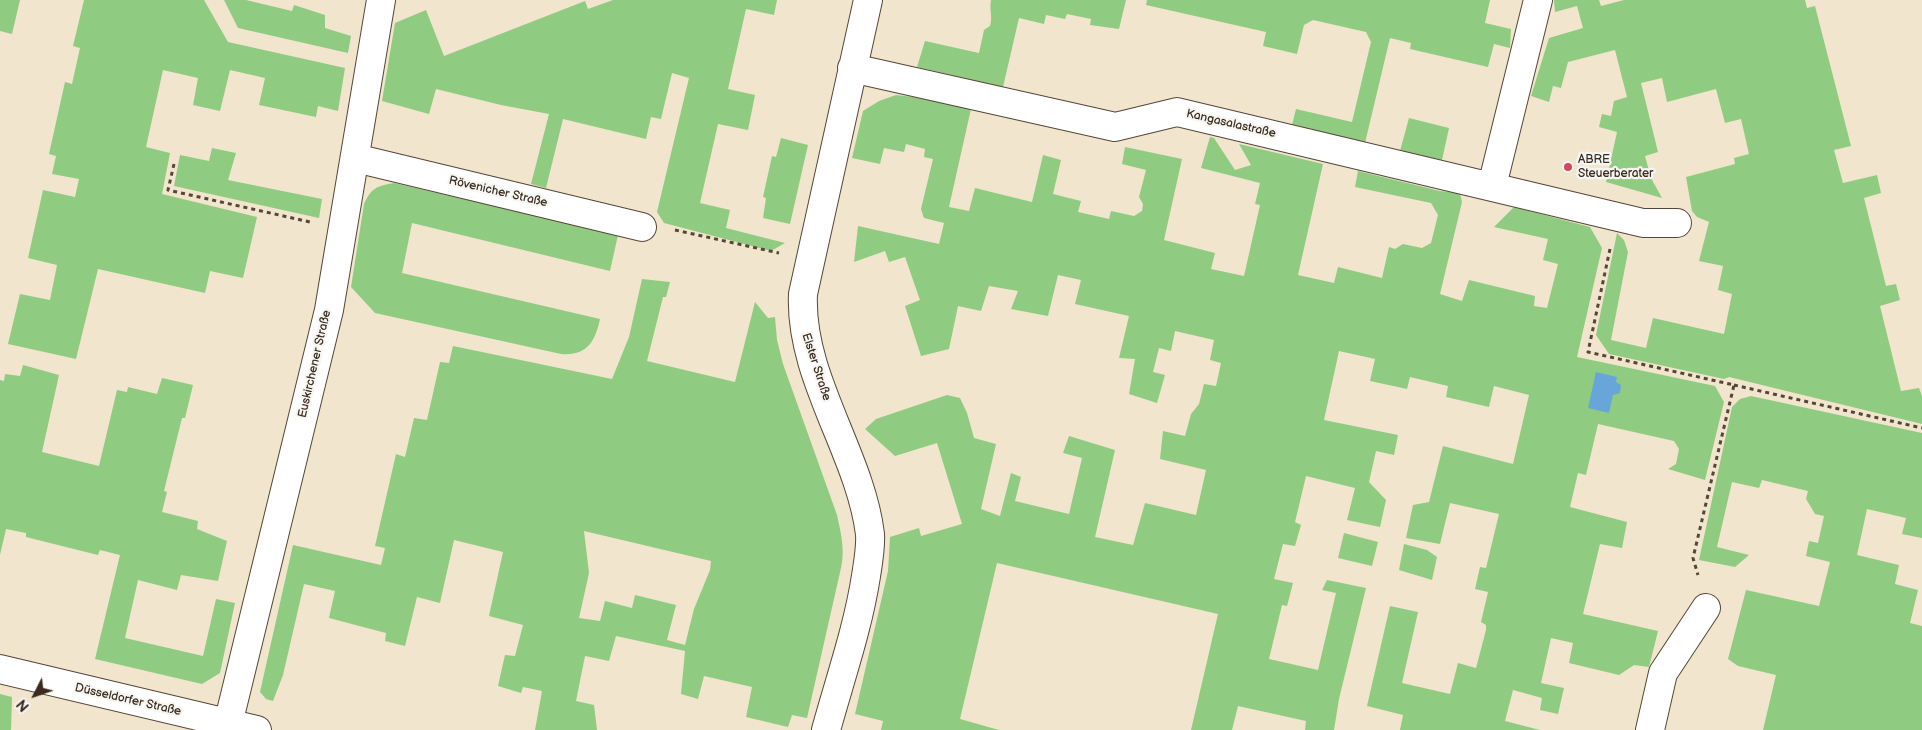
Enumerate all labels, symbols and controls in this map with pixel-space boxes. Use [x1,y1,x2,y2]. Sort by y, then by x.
street label: Kangasalastraße [1185,107,1277,141]
place label: ABRE Steuerberater [1578,153,1653,181]
marker: ABRE Steuerberater [1562,161,1574,173]
street label: Rövenicher Straße [447,174,549,210]
street label: Euskirchener Straße [296,309,334,419]
street label: Elster Straße [798,331,834,403]
north arrow [10,670,60,720]
street label: Düsseldorfer Straße [73,681,183,719]
text: N [13,696,33,715]

